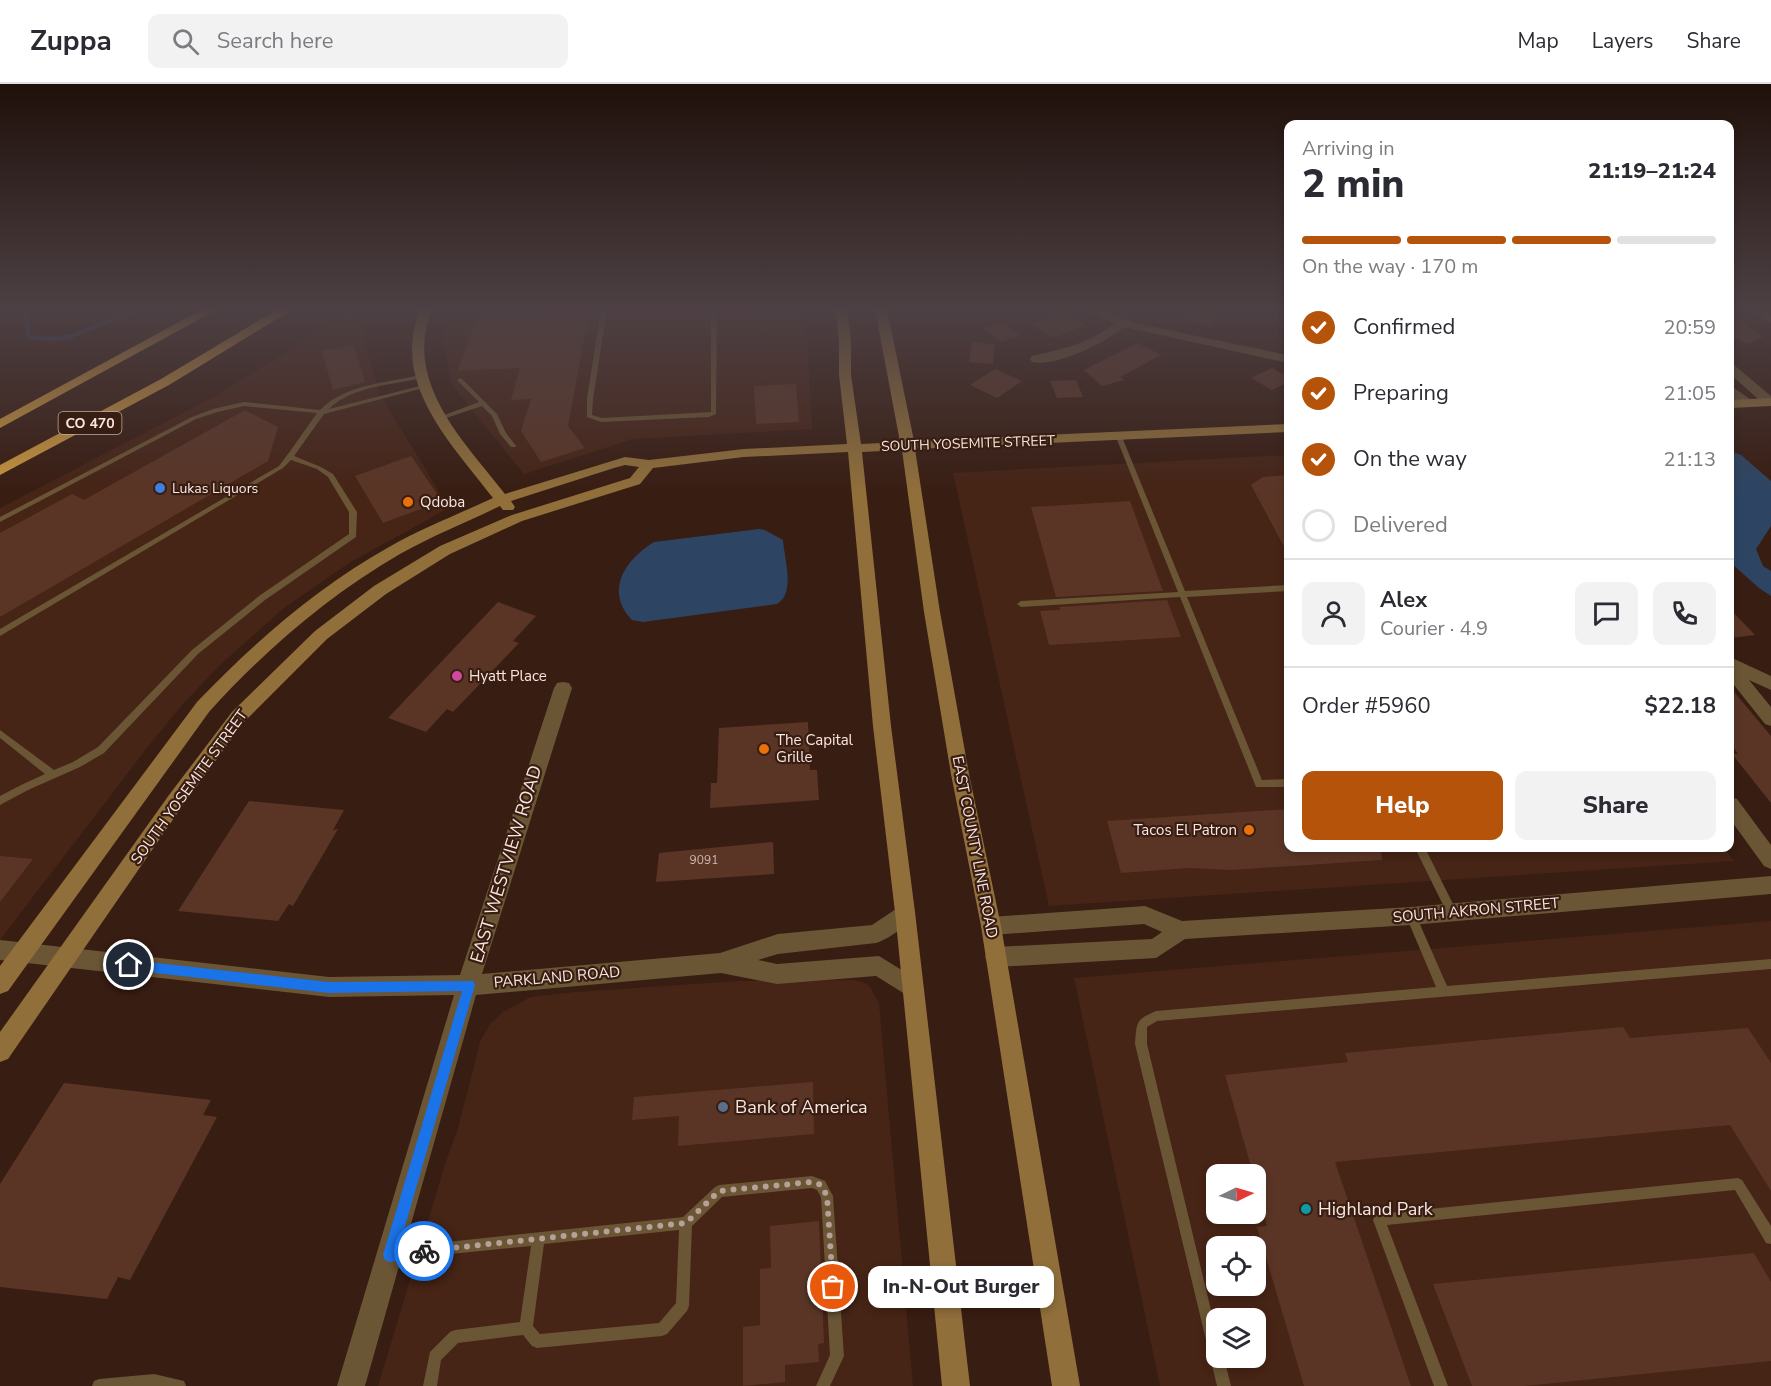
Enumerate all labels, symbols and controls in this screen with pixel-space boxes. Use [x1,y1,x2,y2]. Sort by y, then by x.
search box [148,14,568,68]
text: Zuppa [30,22,112,60]
icon: search [169,25,202,58]
text: Search here [217,26,333,56]
text: Map [1517,27,1559,55]
text: Layers [1592,27,1653,55]
text: Share [1686,27,1741,55]
text: Arriving in [1302,135,1395,162]
text: 21:19–21:24 [1588,156,1716,186]
text: 2 min [1302,158,1405,211]
text: On the way · 170 m [1302,253,1478,280]
icon: check [1302,311,1335,344]
text: Confirmed [1353,312,1455,342]
text: 20:59 [1663,314,1716,341]
icon: check [1302,377,1335,410]
text: Preparing [1353,378,1449,408]
text: 21:05 [1663,380,1716,407]
road number: CO 470 [58,412,122,434]
street label: SOUTH YOSEMITE STREET [881,431,1056,456]
icon: check [1302,443,1335,476]
text: On the way [1353,444,1467,474]
text: 21:13 [1663,446,1716,473]
place label: Lukas Liquors [172,479,259,498]
marker: Lukas Liquors [153,481,167,495]
place label: Qdoba [420,492,465,512]
marker: Qdoba [401,495,415,509]
text: Delivered [1353,510,1448,540]
button: person [1302,582,1365,645]
button: chat [1575,582,1638,645]
button: phone [1653,582,1716,645]
text: Alex [1380,585,1427,615]
text: Courier · 4.9 [1380,615,1488,642]
place label: Hyatt Place [469,666,547,686]
marker: Hyatt Place [450,669,464,683]
text: Order #5960 [1302,691,1431,721]
text: $22.18 [1645,691,1716,721]
street label: SOUTH YOSEMITE STREET [126,706,252,868]
place label: The Capital Grille [776,730,854,767]
marker: The Capital Grille [757,742,771,756]
street label: EAST COUNTY LINE ROAD [947,754,1003,940]
street label: EAST WESTVIEW ROAD [465,762,547,966]
button: Help [1302,771,1503,840]
button: Share [1515,771,1716,840]
place label: Tacos El Patron [1133,820,1237,840]
marker: Tacos El Patron [1242,823,1256,837]
house number: 9091 [690,852,718,868]
street label: SOUTH AKRON STREET [1392,893,1560,927]
pin [103,939,154,990]
icon: home [112,948,145,981]
street label: PARKLAND ROAD [493,962,621,992]
place label: Bank of America [735,1095,868,1119]
marker: Bank of America [716,1100,730,1114]
north arrow [1206,1164,1266,1224]
map controls [1206,1164,1266,1368]
place label: Highland Park [1318,1197,1434,1221]
marker: Highland Park [1299,1202,1313,1216]
courier [394,1221,454,1281]
icon: bike [408,1235,441,1268]
button: locate [1206,1236,1266,1296]
pin [807,1261,858,1312]
callout: In-N-Out Burger [869,1266,1055,1308]
icon: bag [816,1270,849,1303]
text: In-N-Out Burger [882,1273,1040,1300]
button: layers [1206,1308,1266,1368]

